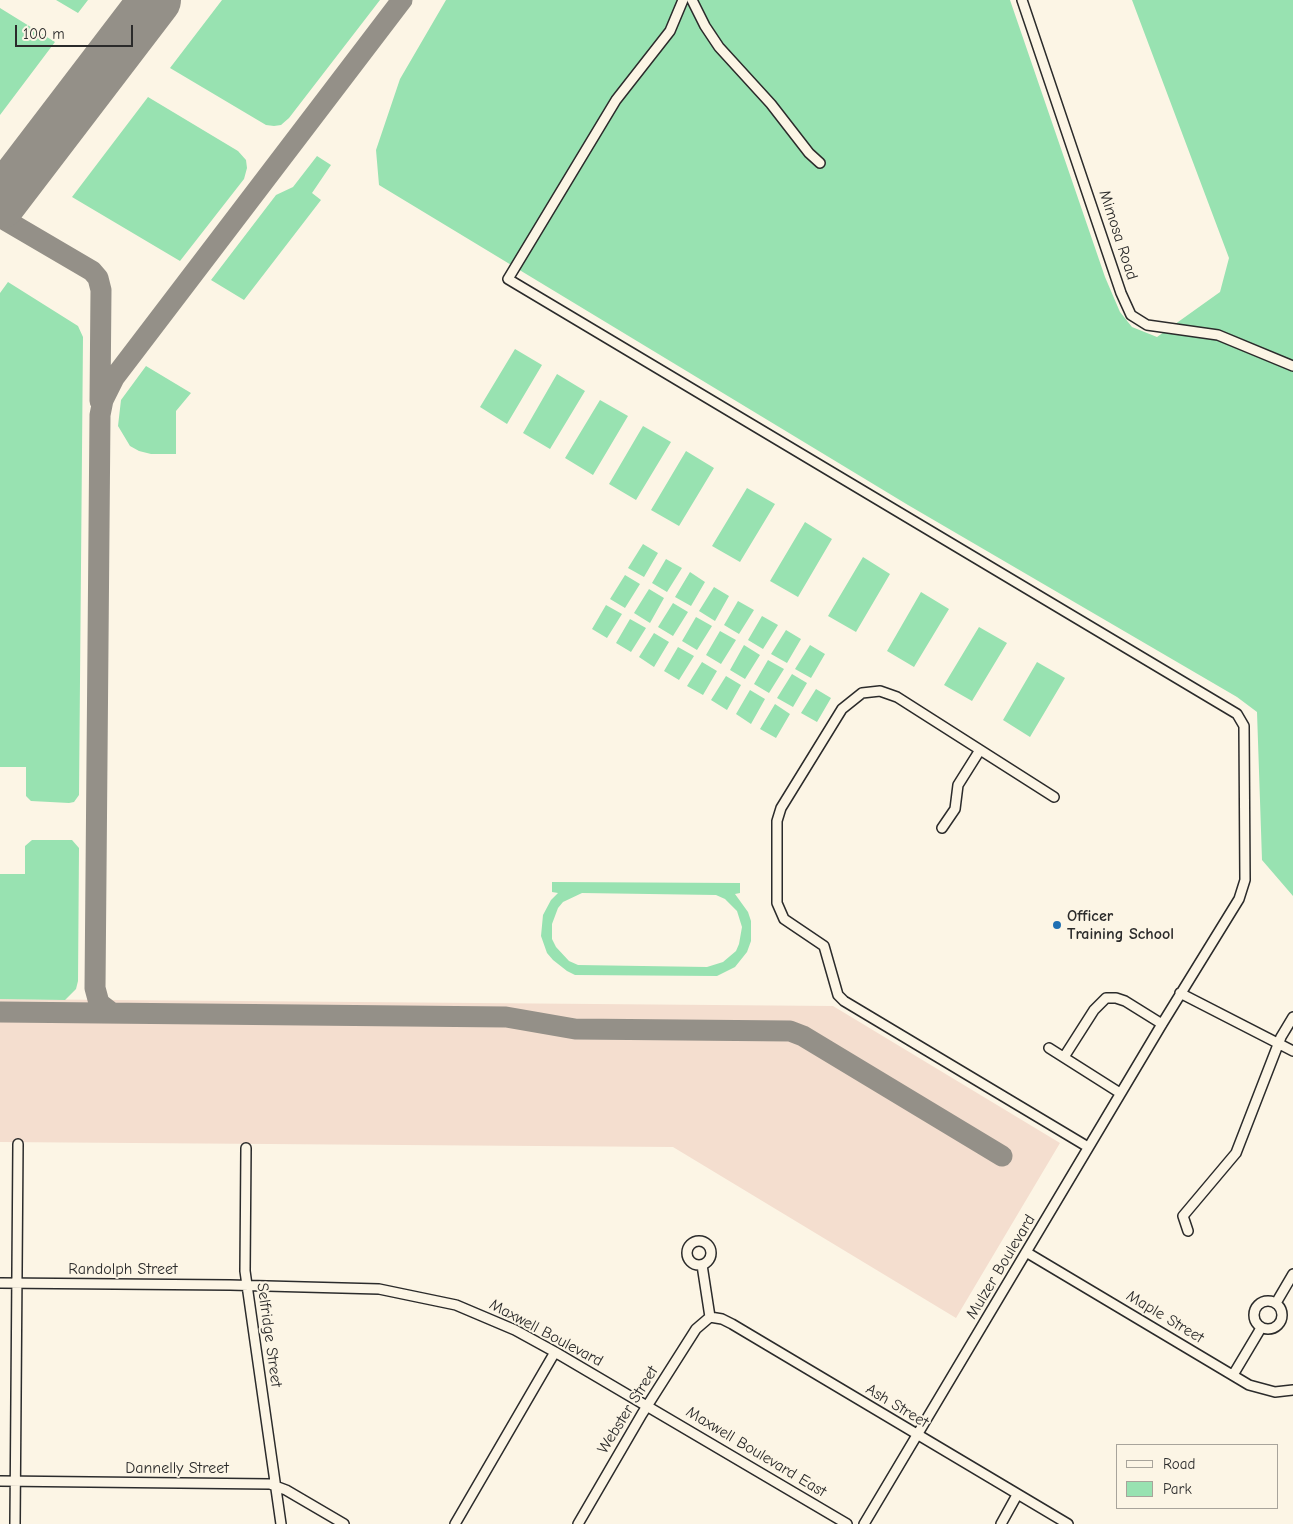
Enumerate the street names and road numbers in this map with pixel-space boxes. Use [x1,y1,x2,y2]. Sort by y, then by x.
street label: Mimosa Road [1094,188,1142,282]
street label: Mulzer Boulevard [962,1211,1040,1323]
street label: Randolph Street [68,1259,178,1279]
street label: Selfridge Street [252,1282,286,1388]
street label: Maple Street [1123,1286,1207,1348]
street label: Maxwell Boulevard [486,1295,606,1371]
street label: Webster Street [593,1363,663,1457]
street label: Ash Street [862,1380,932,1432]
street label: Maxwell Boulevard East [682,1402,830,1502]
street label: Dannelly Street [125,1458,229,1478]

